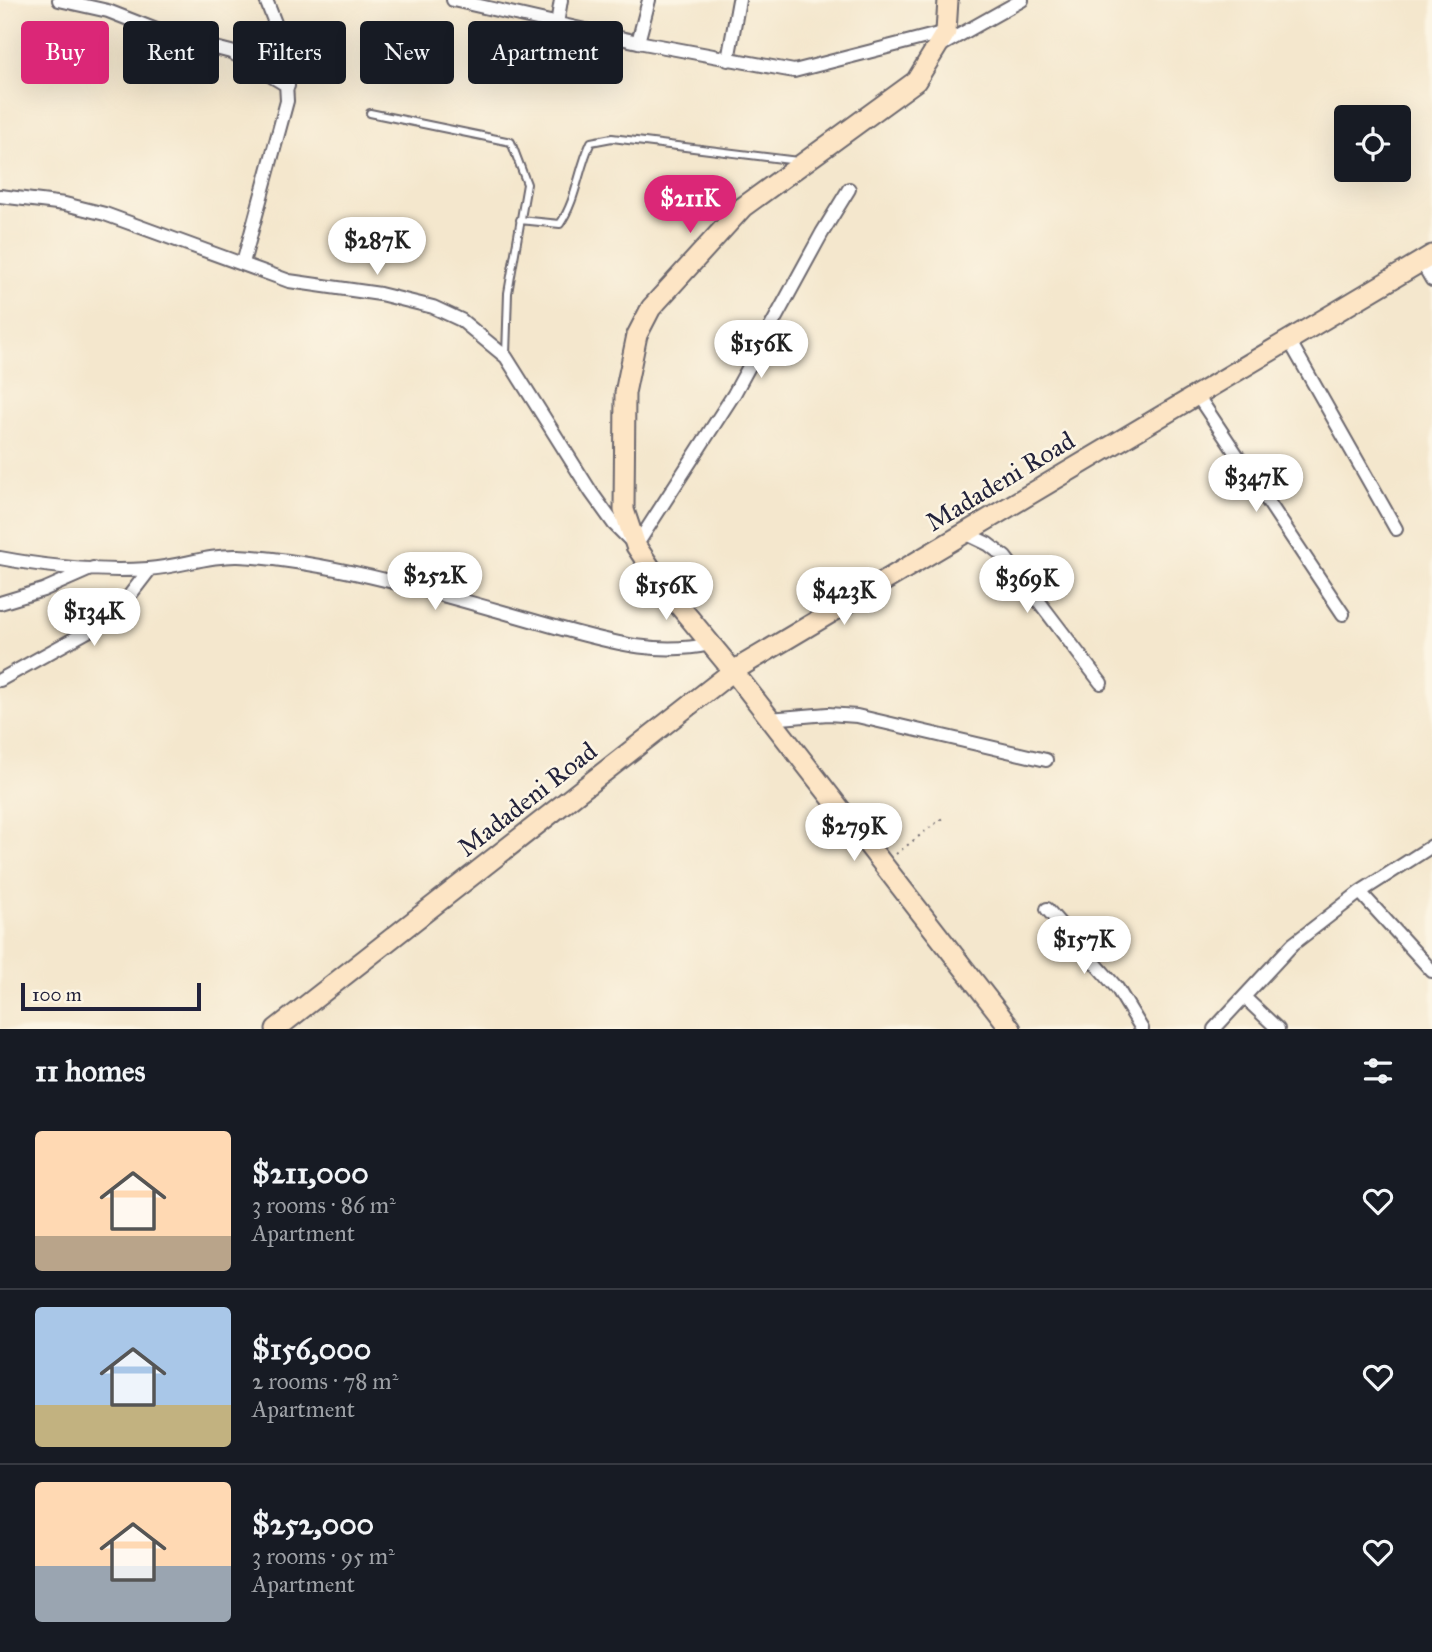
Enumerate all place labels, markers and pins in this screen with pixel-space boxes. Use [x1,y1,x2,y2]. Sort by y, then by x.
pin: $211K [641,176,739,235]
pin: $287K [328,218,426,277]
pin: $156K [712,320,810,380]
pin: $347K [1207,454,1305,514]
pin: $252K [386,552,484,612]
pin: $369K [978,556,1076,615]
pin: $156K [617,562,715,622]
pin: $423K [795,568,893,627]
pin: $134K [45,588,143,648]
pin: $279K [805,804,903,863]
pin: $157K [1035,916,1133,976]

